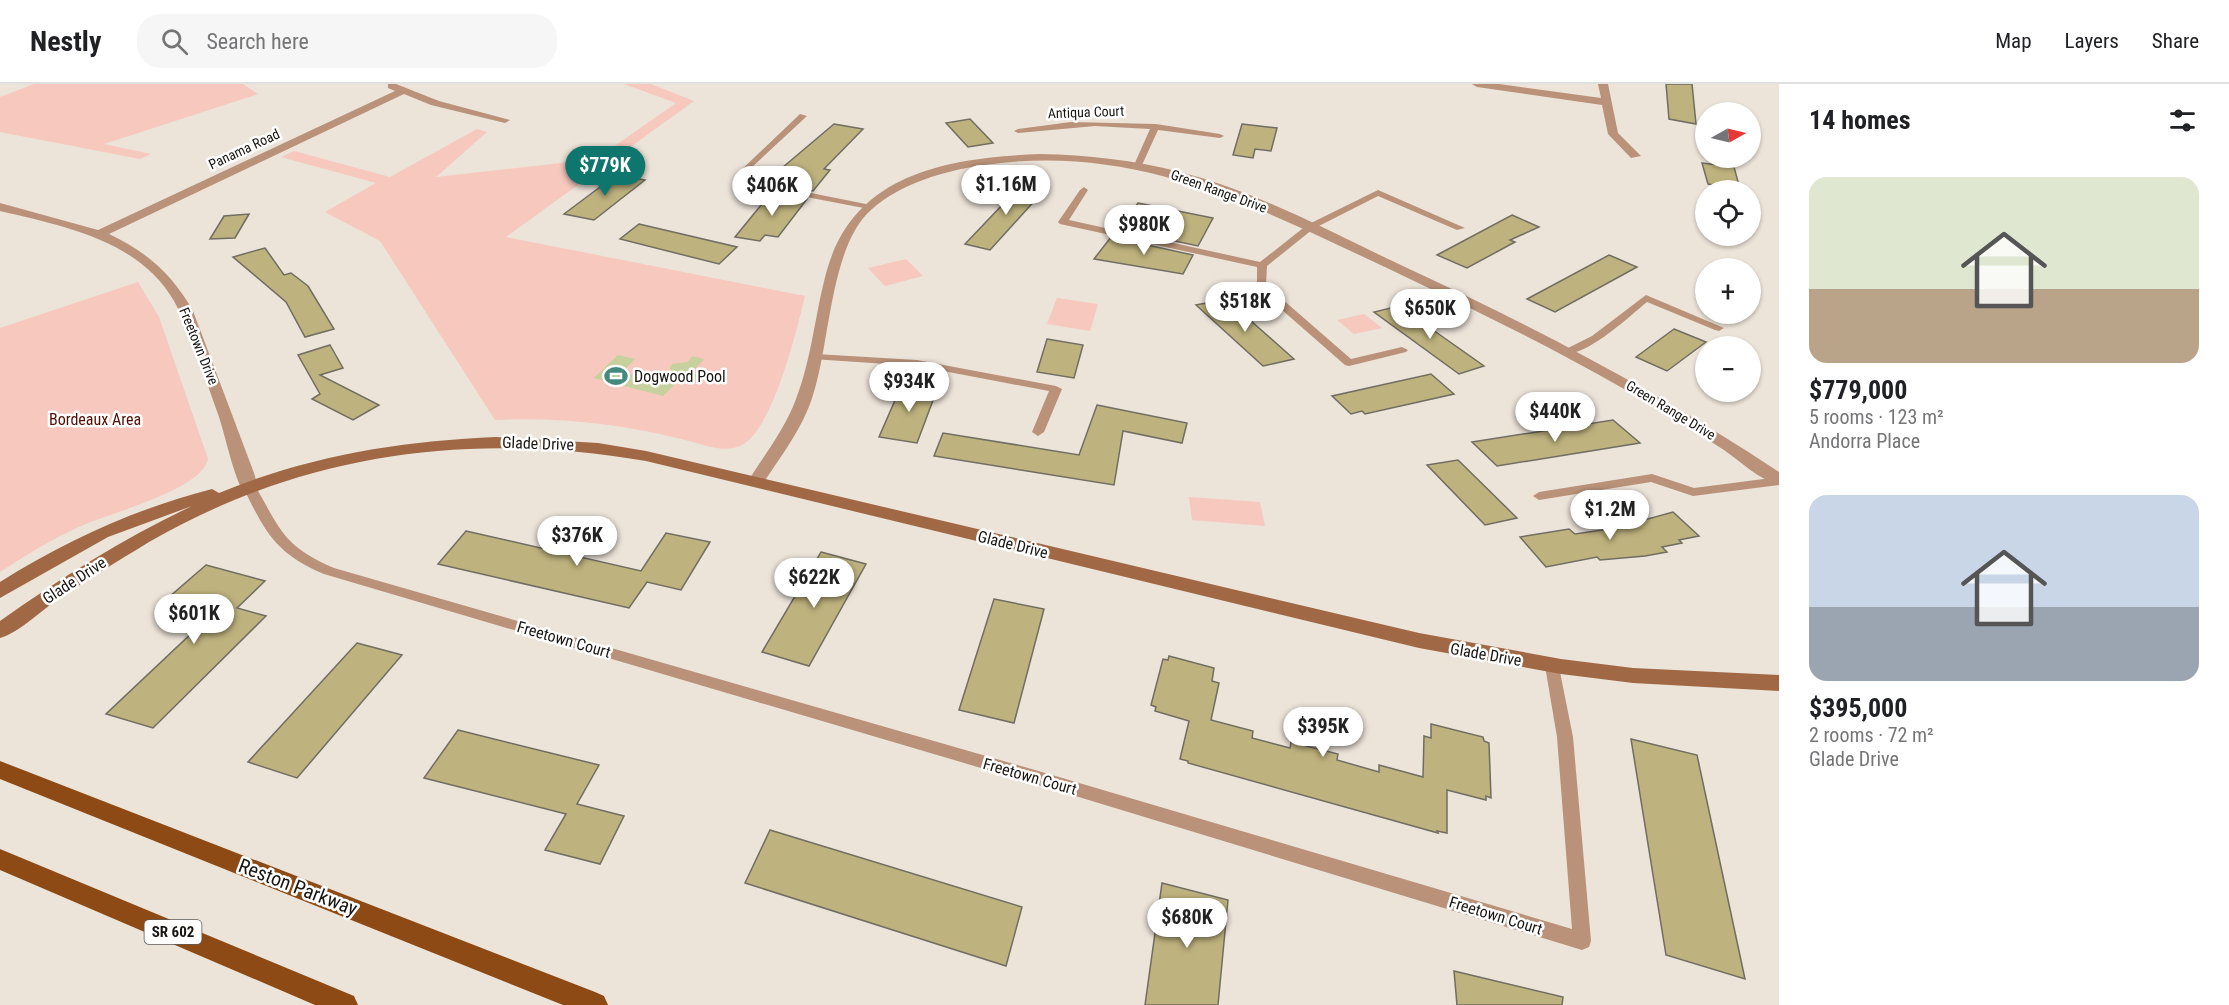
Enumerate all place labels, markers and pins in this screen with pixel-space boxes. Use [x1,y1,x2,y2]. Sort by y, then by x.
pin: $779K [563,146,647,197]
pin: $1.16M [957,165,1055,216]
pin: $406K [730,166,814,217]
pin: $980K [1102,205,1186,256]
pin: $518K [1203,282,1287,333]
pin: $650K [1388,289,1472,340]
pin: $934K [867,362,951,413]
sports icon: Dogwood Pool [603,363,629,389]
place label: Dogwood Pool [634,367,726,386]
pin: $440K [1513,392,1597,443]
pin: $1.2M [1568,490,1652,541]
pin: $376K [535,516,619,567]
pin: $622K [772,558,856,609]
pin: $601K [152,594,236,645]
pin: $395K [1281,707,1365,758]
pin: $680K [1145,898,1229,949]

